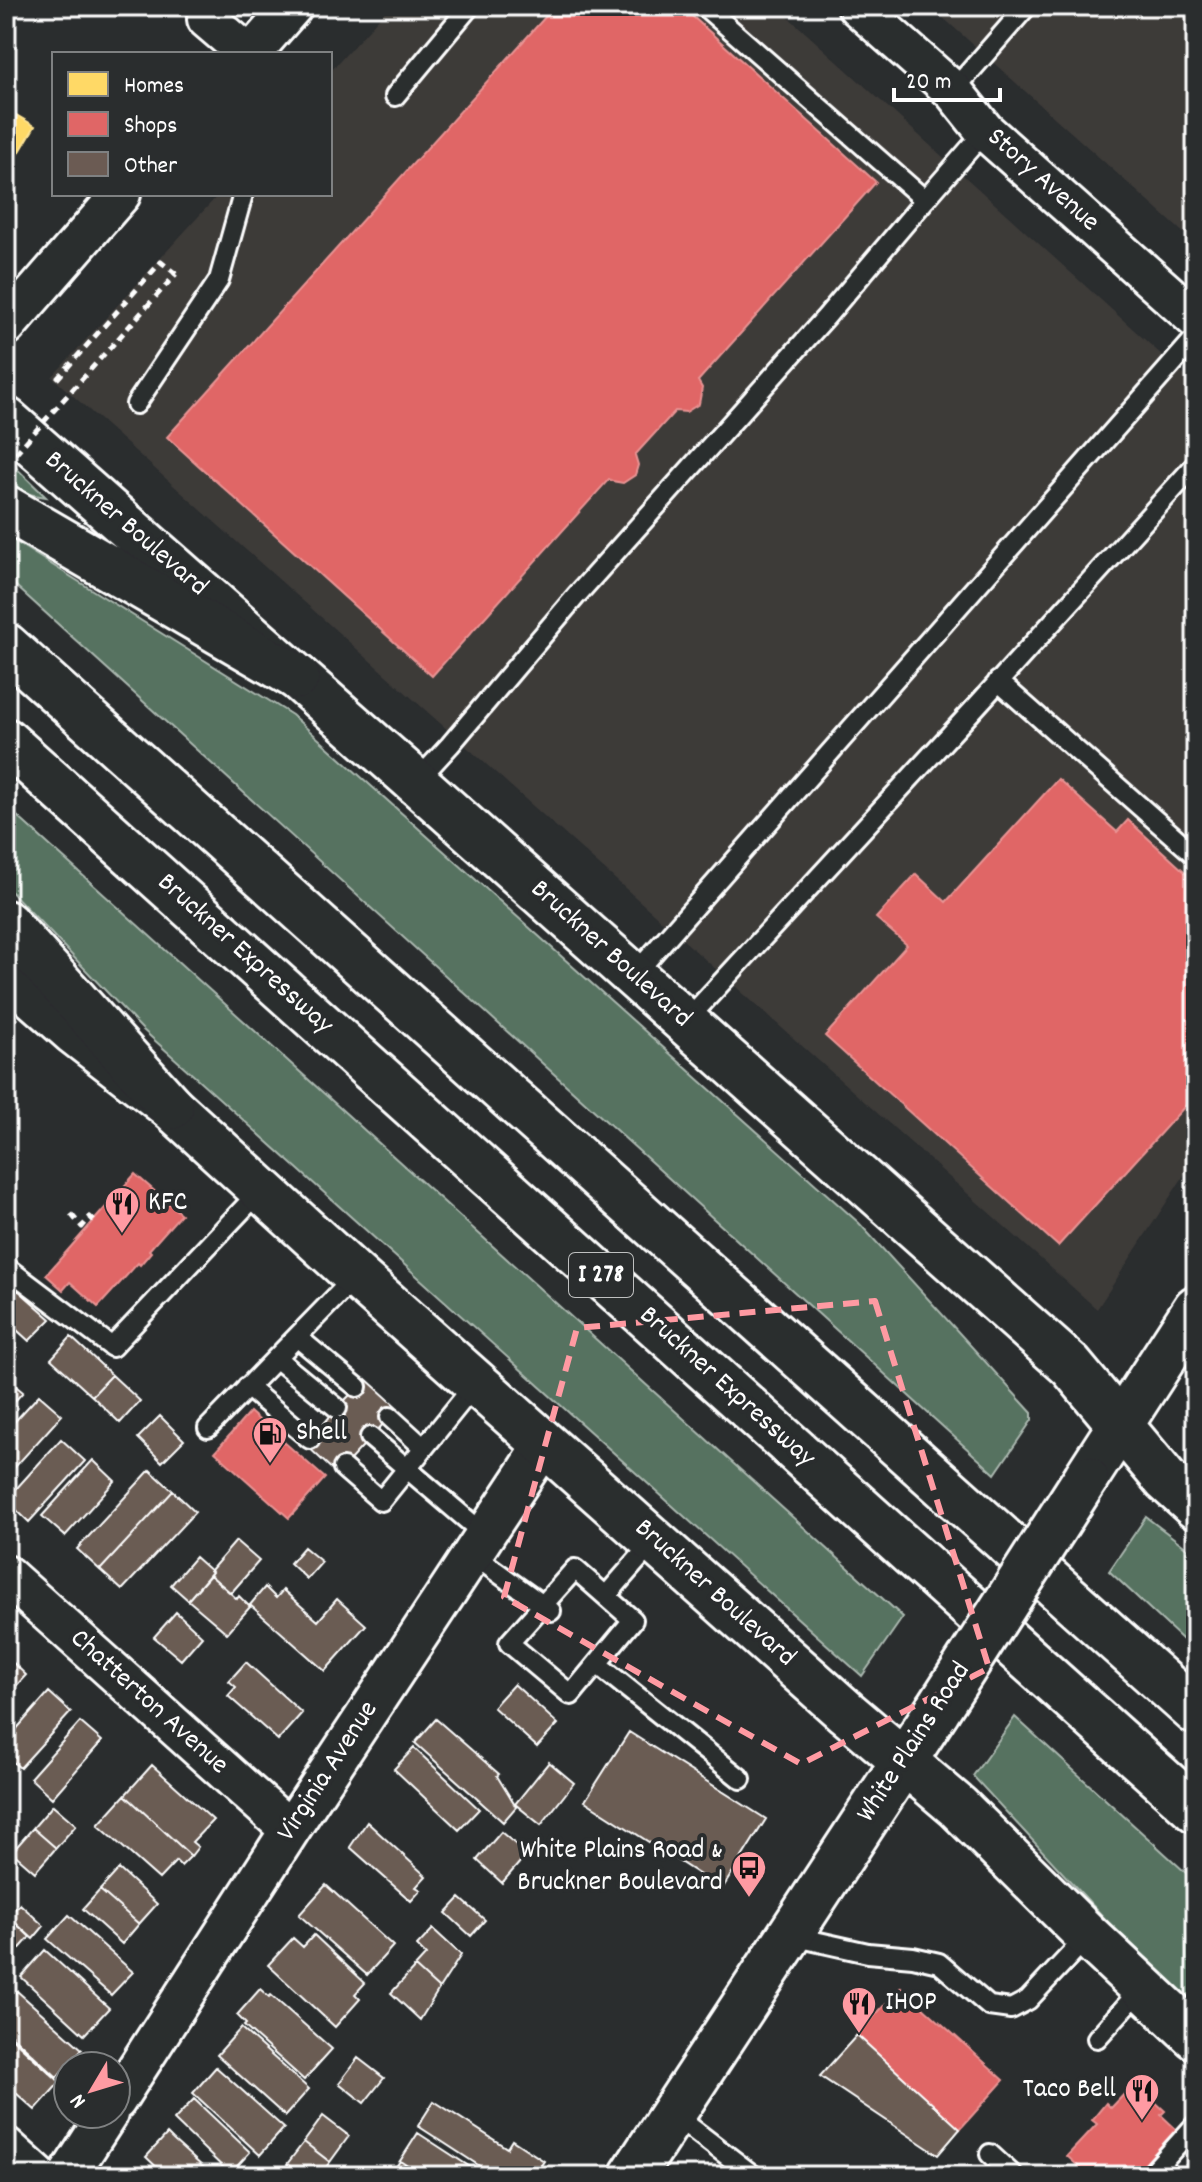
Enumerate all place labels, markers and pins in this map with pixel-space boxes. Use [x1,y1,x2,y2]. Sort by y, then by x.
place label: KFC [148,1184,187,1224]
restaurant icon: KFC [103,1185,141,1235]
place label: Shell [296,1414,347,1454]
fuel station icon: Shell [251,1415,289,1465]
place label: White Plains Road & Bruckner Boulevard [517,1832,723,1904]
bus stop icon: White Plains Road & Bruckner Boulevard [730,1849,768,1899]
place label: IHOP [885,1984,937,2024]
restaurant icon: IHOP [840,1985,878,2035]
place label: Taco Bell [1023,2071,1116,2111]
restaurant icon: Taco Bell [1123,2072,1161,2122]

